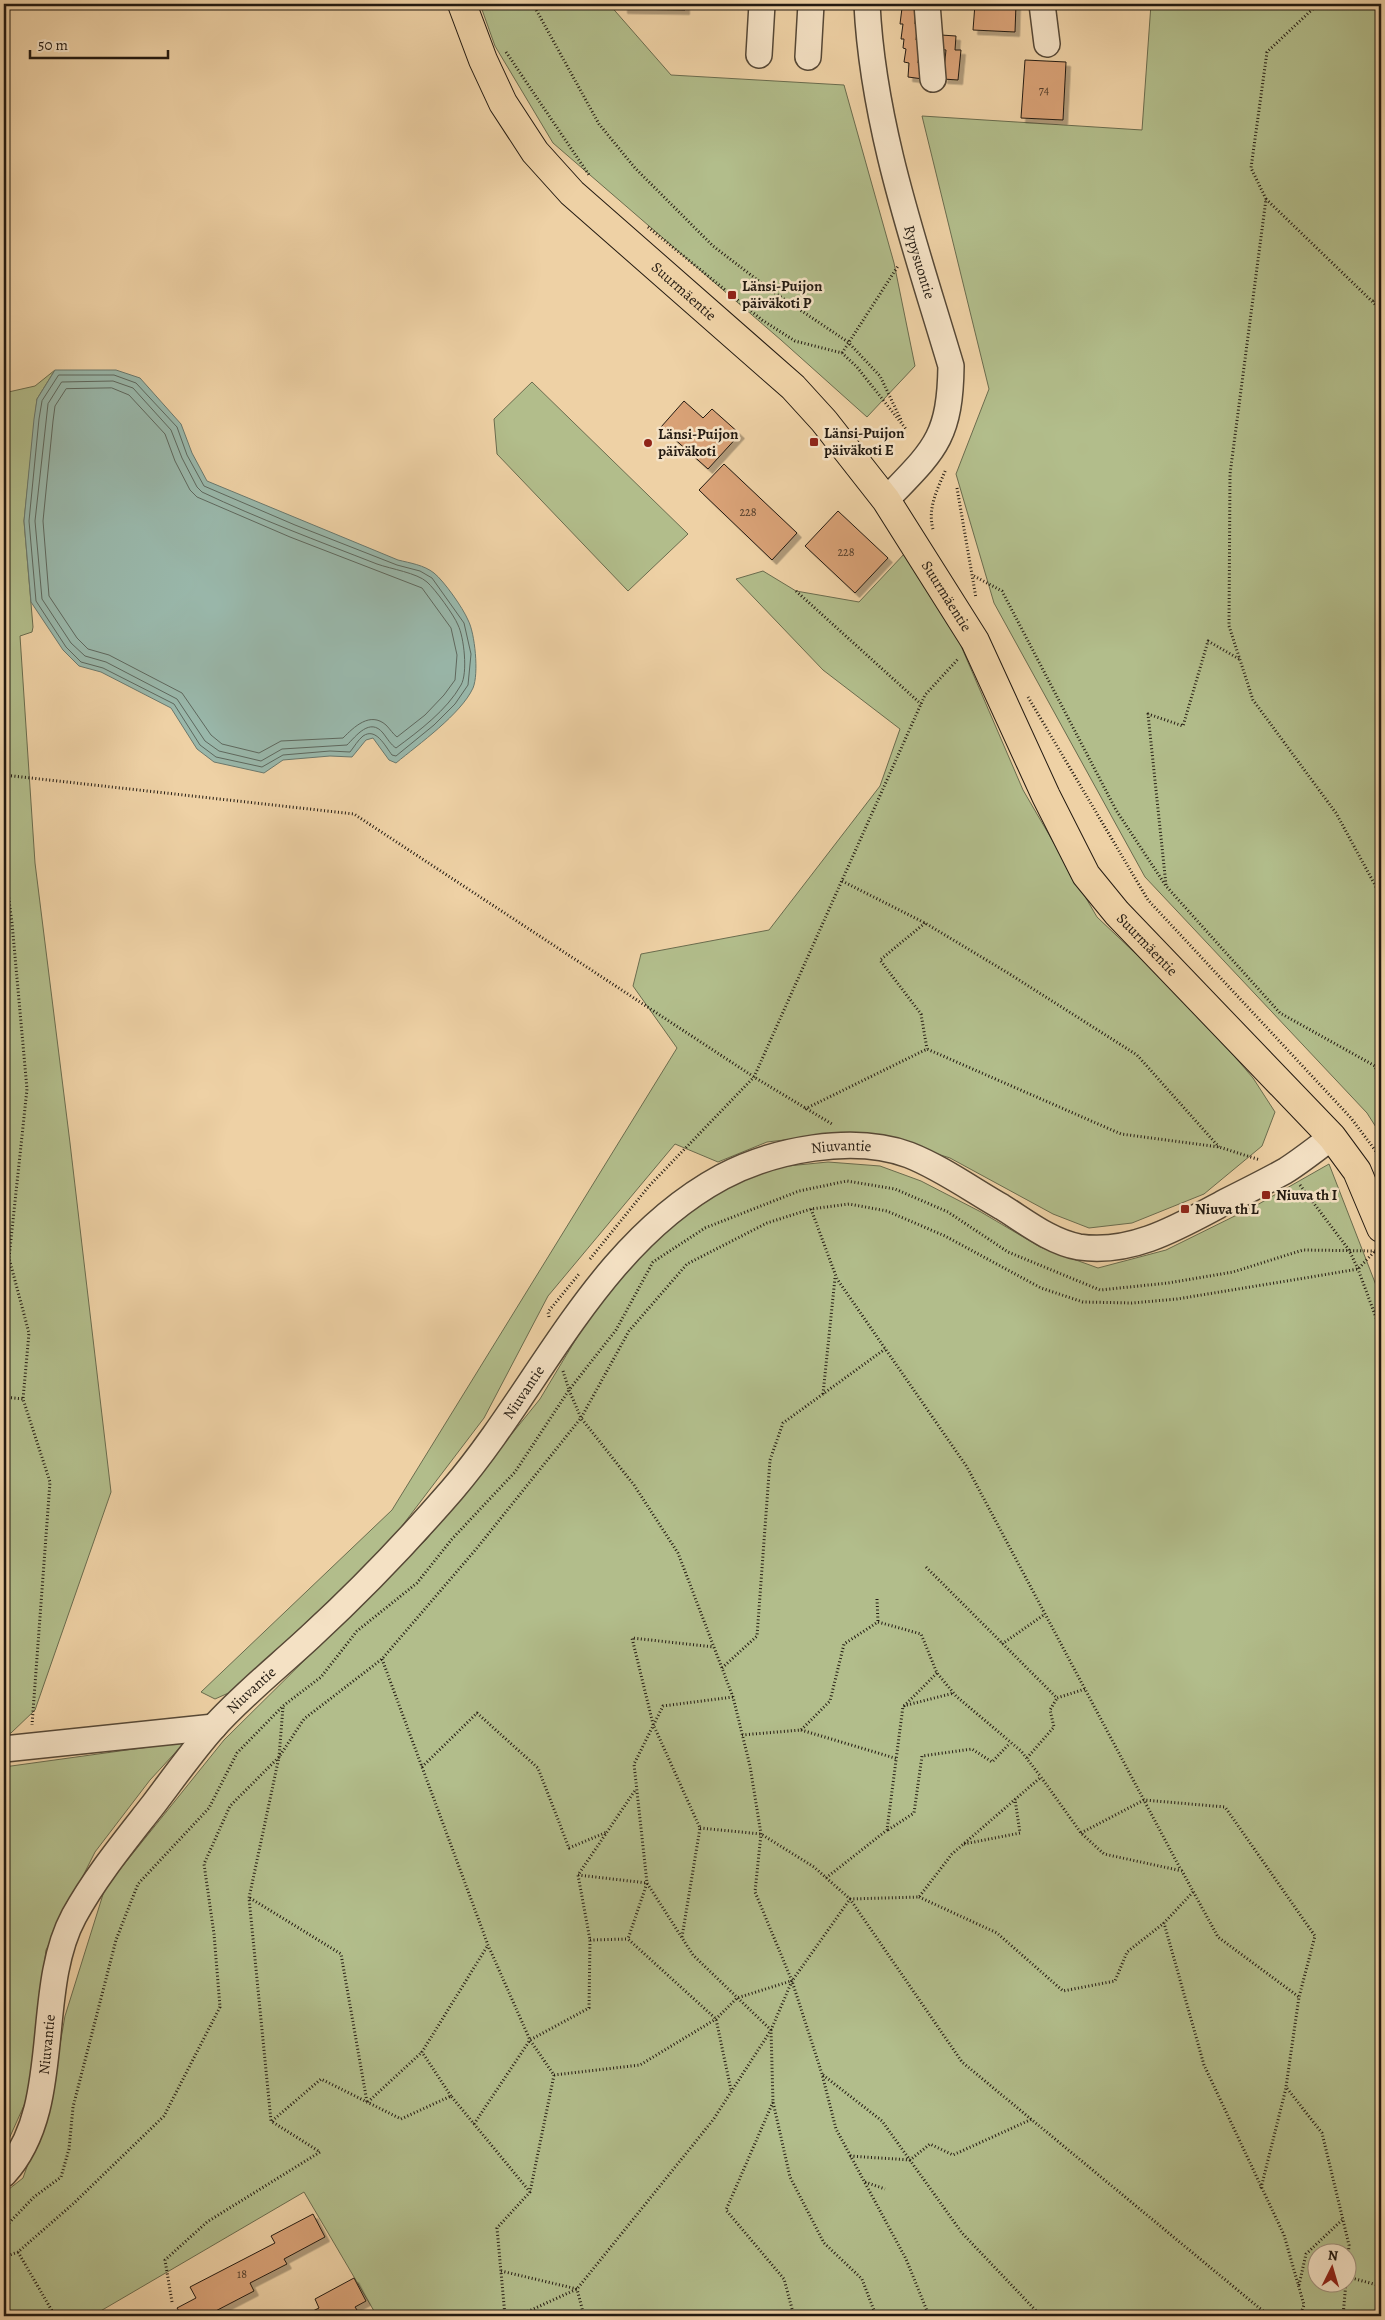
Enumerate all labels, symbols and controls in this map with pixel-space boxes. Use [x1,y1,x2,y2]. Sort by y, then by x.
scale bar [30,28,168,60]
text: 50 m [38,35,68,55]
house number: 74 [1039,82,1050,98]
street label: Rypysuontie [899,223,940,302]
street label: Suurmäentie [647,257,721,325]
place label: Länsi-Puijon päiväkoti P [742,276,823,313]
marker: Länsi-Puijon päiväkoti P [726,289,738,301]
place label: Länsi-Puijon päiväkoti E [824,423,905,460]
place label: Länsi-Puijon päiväkoti [658,424,739,461]
marker: Länsi-Puijon päiväkoti E [808,436,820,448]
marker: Länsi-Puijon päiväkoti [642,437,654,449]
house number: 228 [739,504,757,520]
house number: 228 [837,544,855,560]
street label: Suurmäentie [917,557,977,636]
street label: Suurmäentie [1112,909,1182,981]
street label: Niuvantie [810,1135,873,1158]
place label: Niuva th I [1276,1185,1337,1205]
marker: Niuva th I [1260,1189,1272,1201]
place label: Niuva th L [1195,1199,1259,1219]
marker: Niuva th L [1179,1203,1191,1215]
street label: Niuvantie [498,1361,549,1423]
street label: Niuvantie [222,1662,280,1718]
street label: Niuvantie [34,2013,60,2076]
north arrow [1308,2242,1358,2292]
text: N [1327,2246,1339,2265]
house number: 18 [237,2266,247,2282]

